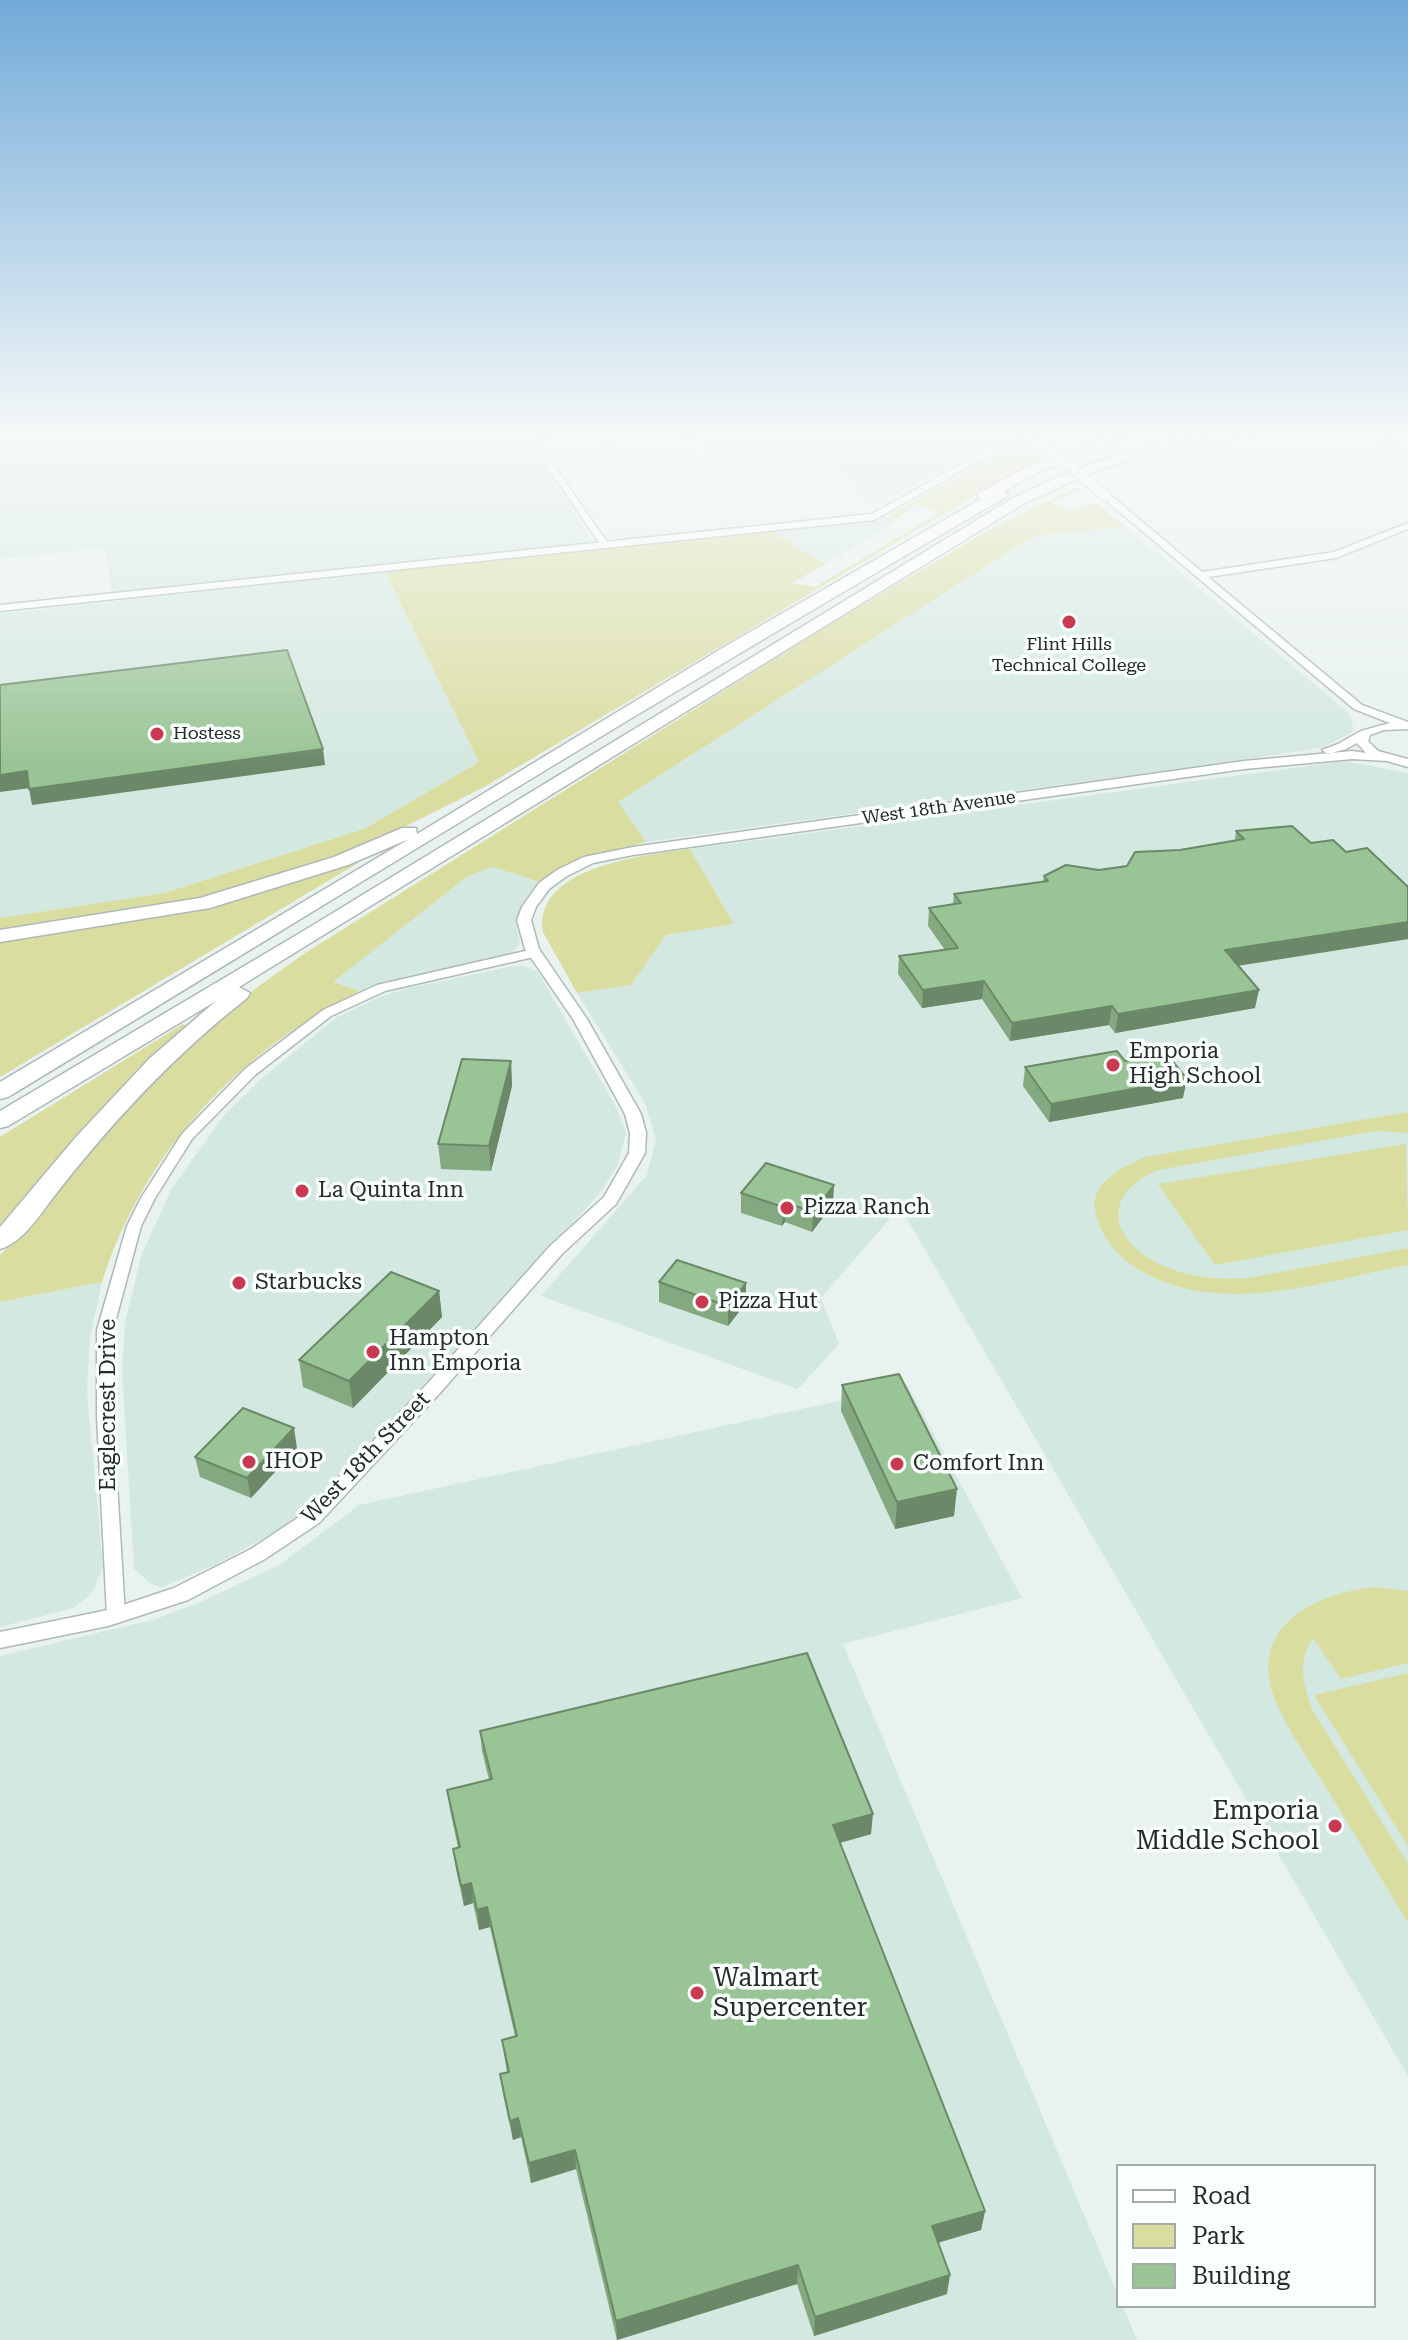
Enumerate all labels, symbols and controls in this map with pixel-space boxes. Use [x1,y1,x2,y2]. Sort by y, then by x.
marker: Flint Hills Technical College [1060,613,1078,631]
place label: Flint Hills Technical College [992,634,1146,676]
place label: Hostess [173,723,241,745]
marker: Hostess [148,725,166,743]
street label: West 18th Avenue [861,787,1017,829]
place label: Emporia High School [1129,1039,1261,1090]
marker: Emporia High School [1104,1056,1122,1074]
place label: La Quinta Inn [318,1178,464,1204]
marker: La Quinta Inn [293,1182,311,1200]
place label: Pizza Ranch [803,1195,930,1221]
marker: Pizza Ranch [778,1199,796,1217]
place label: Starbucks [255,1270,362,1296]
marker: Starbucks [230,1274,248,1292]
place label: Pizza Hut [718,1289,818,1315]
marker: Pizza Hut [693,1293,711,1311]
street label: Eaglecrest Drive [96,1319,122,1491]
place label: Hampton Inn Emporia [389,1326,521,1378]
marker: Hampton Inn Emporia [364,1343,382,1361]
street label: West 18th Street [296,1386,436,1530]
place label: IHOP [265,1449,323,1475]
place label: Comfort Inn [913,1451,1044,1477]
marker: IHOP [240,1453,258,1471]
marker: Comfort Inn [888,1455,906,1473]
place label: Emporia Middle School [1136,1795,1319,1856]
marker: Emporia Middle School [1326,1817,1344,1835]
place label: Walmart Supercenter [713,1962,867,2024]
marker: Walmart Supercenter [688,1984,706,2002]
legend [1116,2164,1376,2308]
text: Road [1192,2182,1251,2210]
text: Park [1192,2222,1245,2250]
text: Building [1192,2262,1290,2290]

